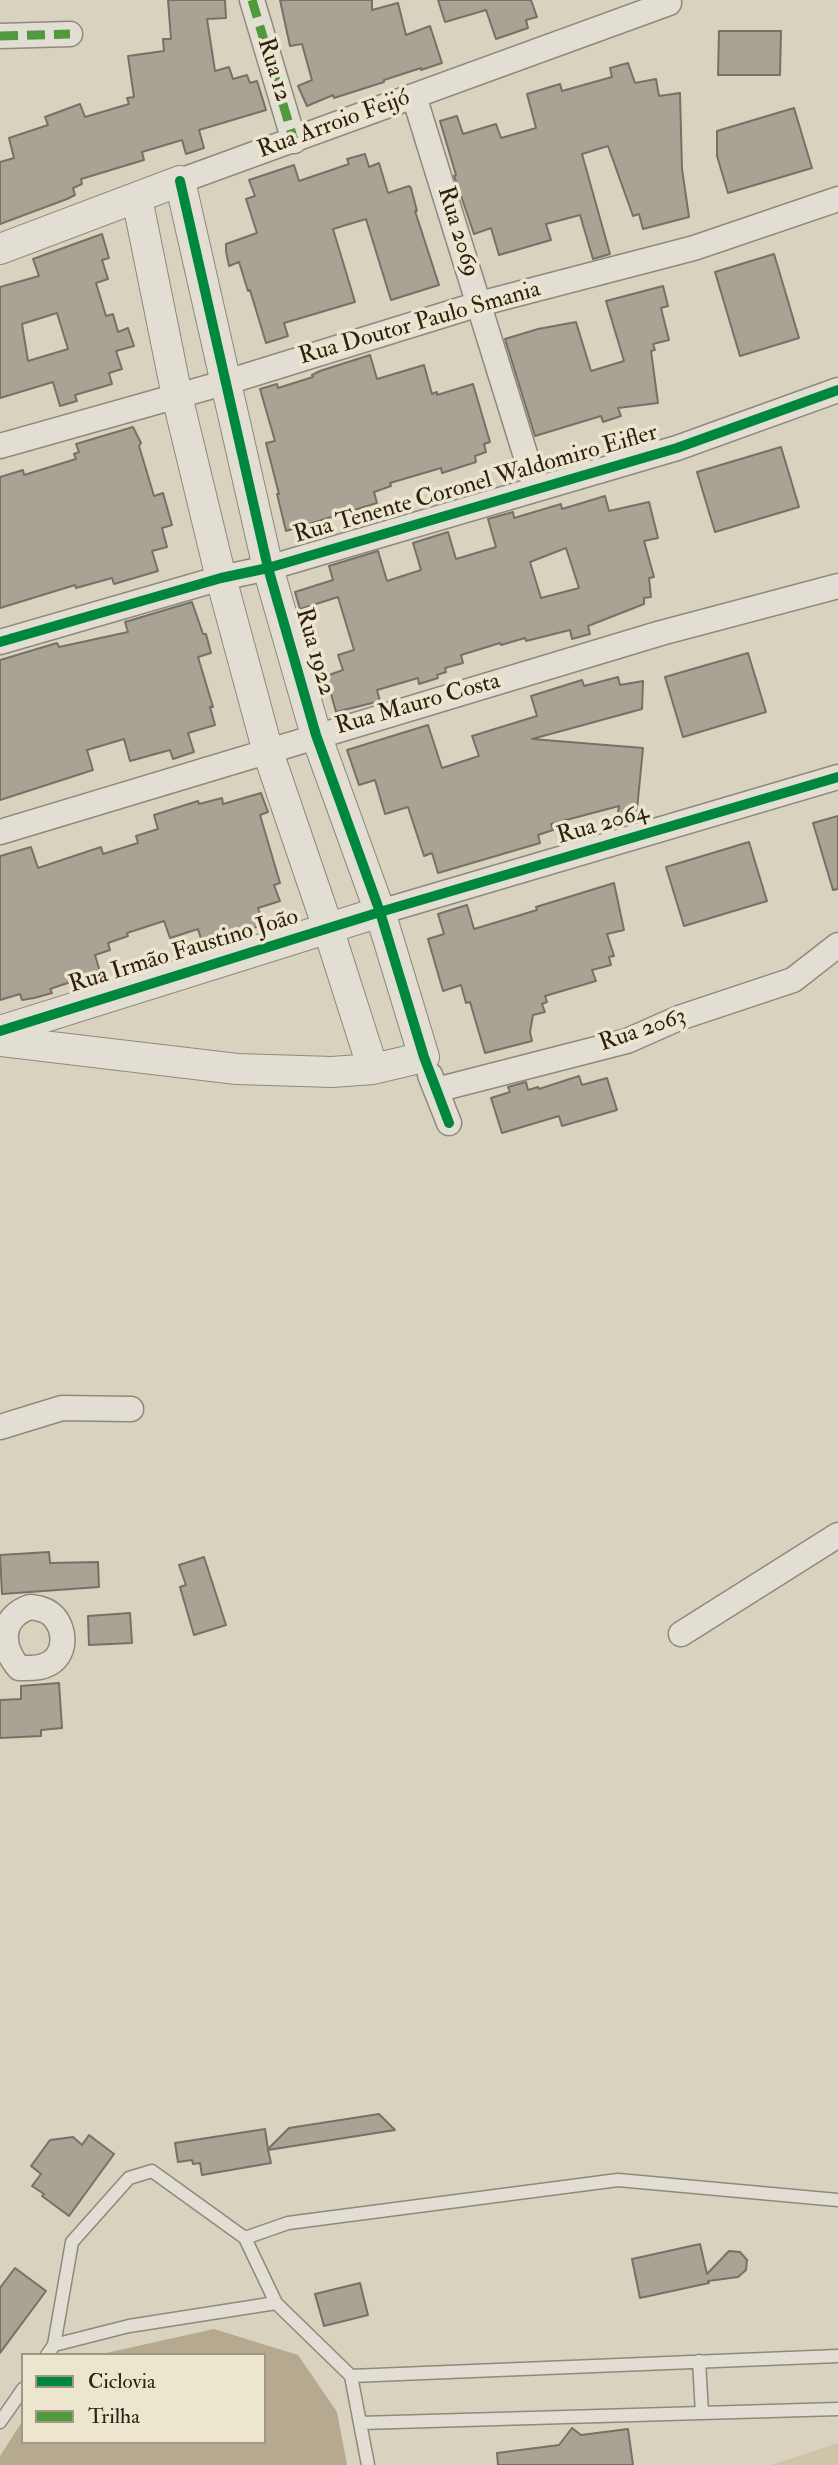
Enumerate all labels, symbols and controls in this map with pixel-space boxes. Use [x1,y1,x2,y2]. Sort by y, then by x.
street label: Rua 12 [250,35,296,105]
street label: Rua Arroio Feijó [254,84,414,166]
street label: Rua 2069 [430,183,484,281]
street label: Rua Doutor Paulo Smania [296,276,544,372]
street label: Rua Tenente Coronel Waldomiro Eifler [291,419,661,551]
street label: Rua 1922 [288,605,340,699]
street label: Rua Mauro Costa [332,668,504,742]
street label: Rua 2064 [554,798,652,852]
street label: Rua Irmão Faustino João [66,903,302,1001]
street label: Rua 2063 [596,1003,690,1059]
legend [21,2353,266,2444]
text: Ciclovia [88,2368,156,2395]
text: Trilha [88,2403,140,2430]

